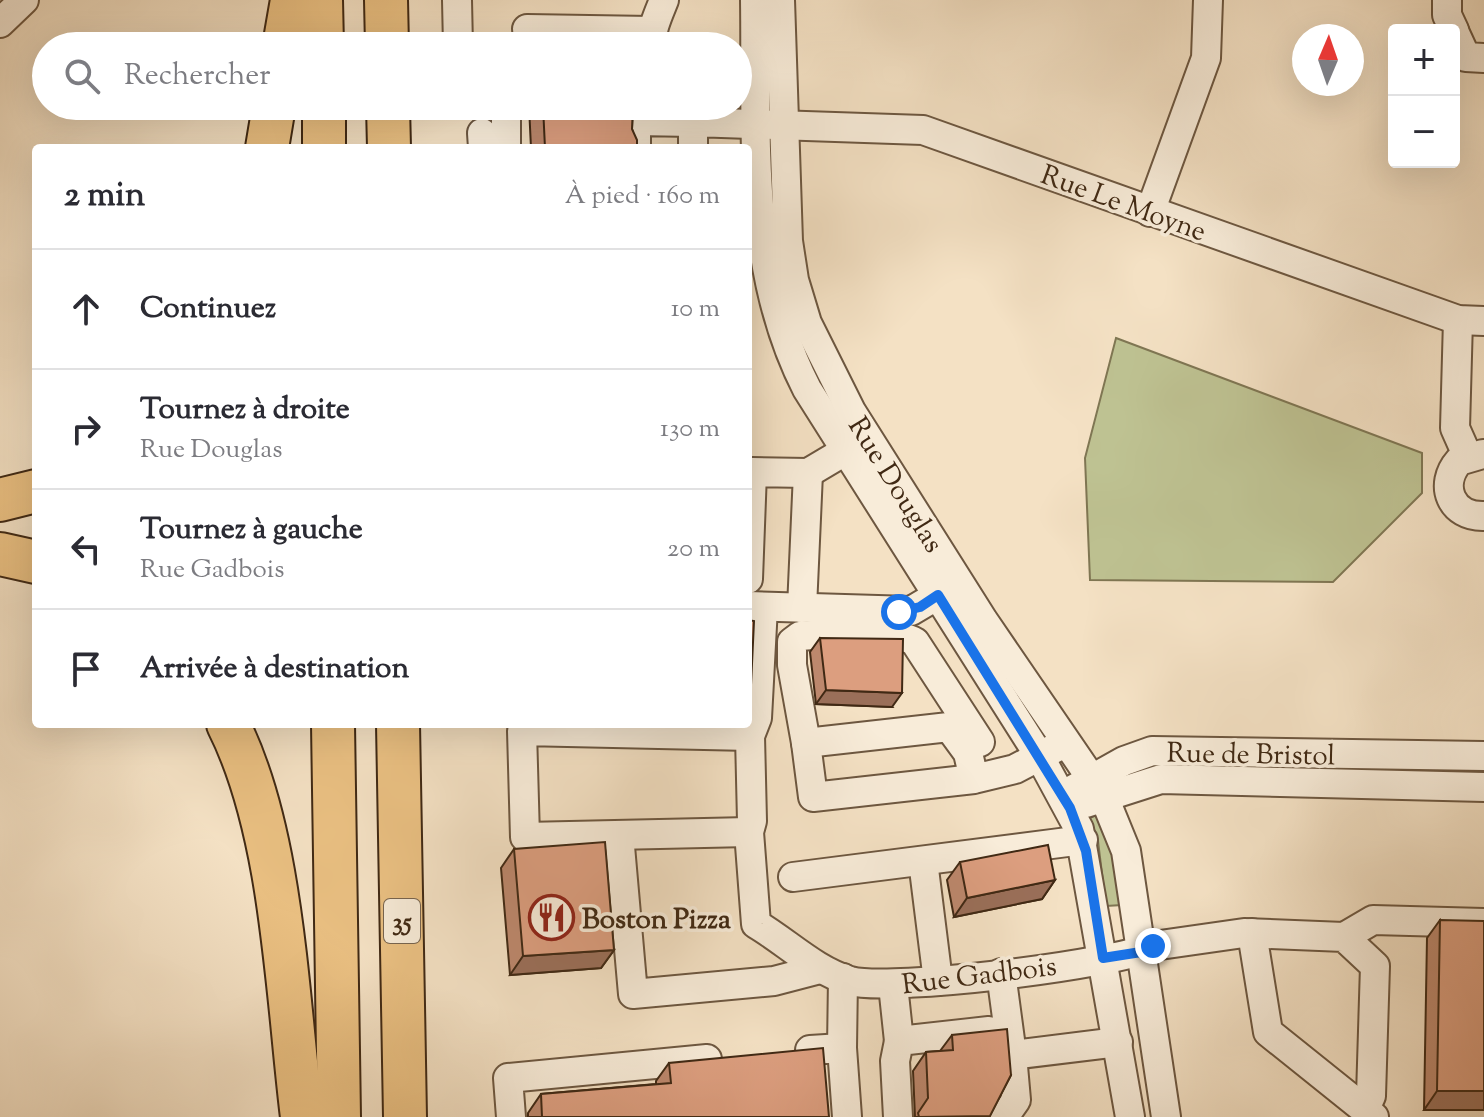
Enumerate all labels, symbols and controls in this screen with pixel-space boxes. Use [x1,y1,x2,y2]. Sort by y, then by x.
north arrow [1292,24,1364,96]
map controls [1388,24,1460,168]
button: + [1388,24,1460,96]
search box [32,32,752,120]
icon: search [60,54,104,98]
text: Rechercher [124,55,271,98]
button: − [1388,96,1460,168]
street label: Rue Le Moyne [1035,156,1211,253]
text: 2 min [64,172,145,221]
text: À pied · 160 m [565,178,720,215]
icon: ahead [64,287,108,331]
text: Continuez [140,288,276,331]
text: 10 m [671,291,720,328]
text: Tournez à droite [140,389,350,432]
icon: right [64,407,108,451]
street label: Rue Douglas [837,410,952,561]
text: 130 m [660,411,720,448]
text: Rue Douglas [140,432,282,469]
text: Tournez à gauche [140,509,363,552]
icon: left [64,527,108,571]
text: 20 m [667,531,720,568]
text: Rue Gadbois [140,552,284,589]
route start [881,594,917,630]
icon: arrive [64,647,108,691]
text: Arrivée à destination [140,648,409,691]
street label: Rue de Bristol [1166,735,1336,777]
restaurant icon: Boston Pizza [527,894,575,942]
road number: 35 [384,899,420,943]
place label: Boston Pizza [582,901,731,941]
route end [1135,928,1171,964]
street label: Rue Gadbois [900,948,1059,1006]

